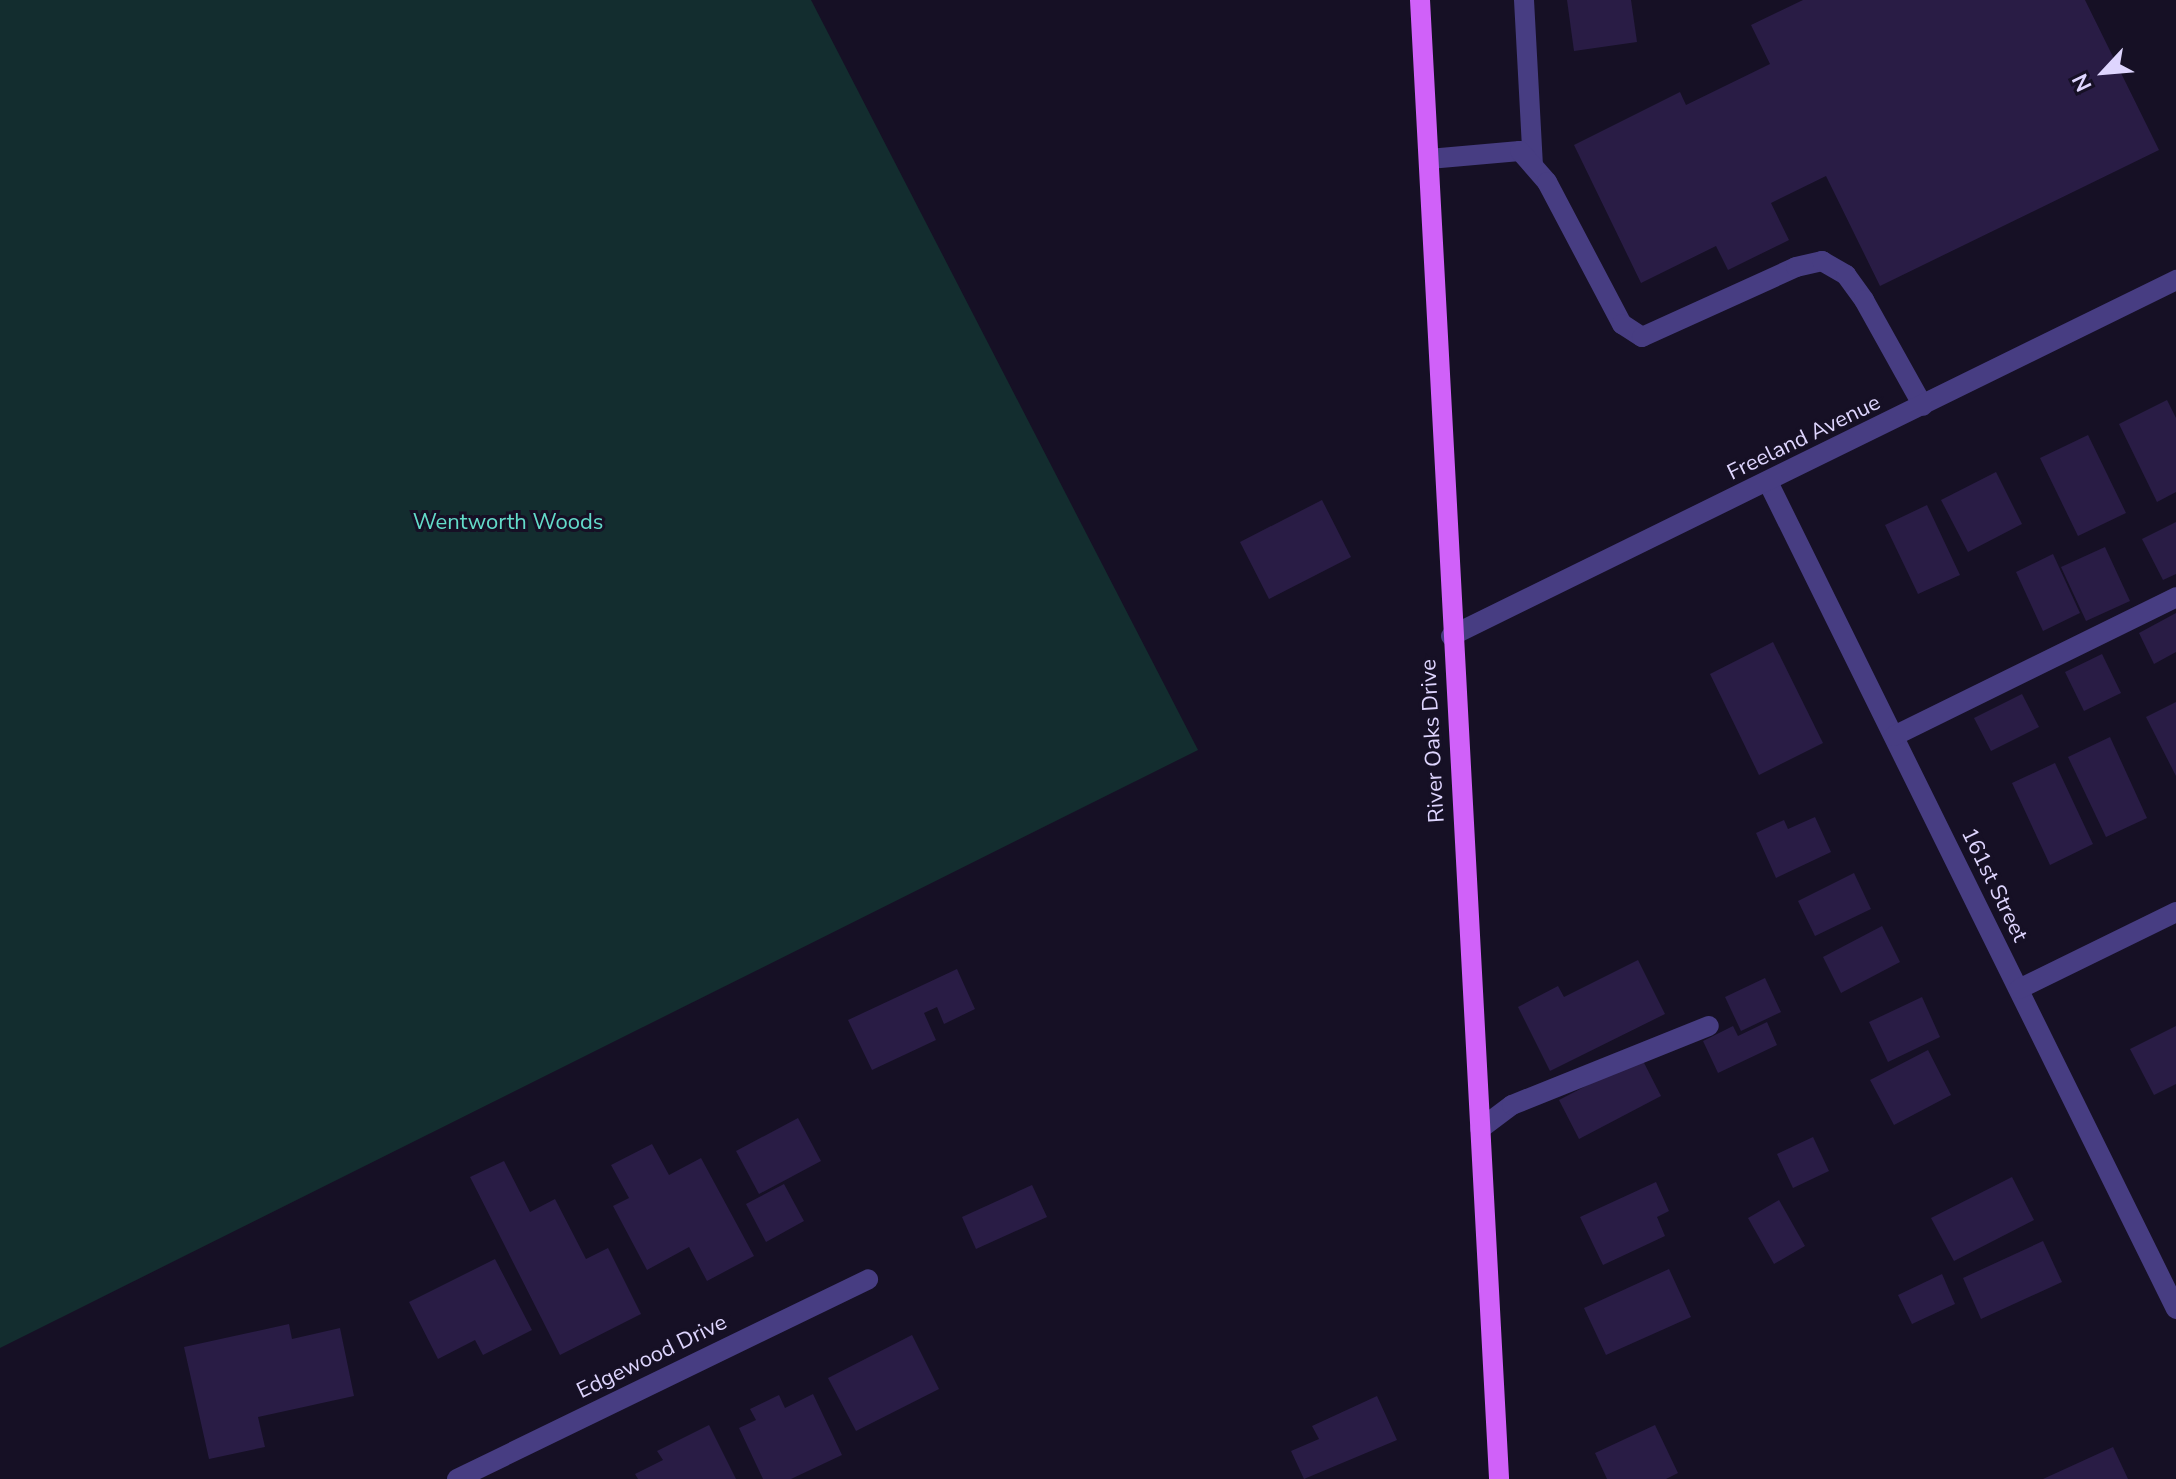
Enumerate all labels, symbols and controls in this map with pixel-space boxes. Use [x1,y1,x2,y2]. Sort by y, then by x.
north arrow [2064,32,2144,112]
text: N [2065,69,2100,96]
street label: Freeland Avenue [1723,390,1885,486]
park label: Wentworth Woods [413,510,603,536]
street label: River Oaks Drive [1416,658,1450,824]
street label: 161st Street [1955,824,2033,946]
street label: Edgewood Drive [573,1309,731,1405]

